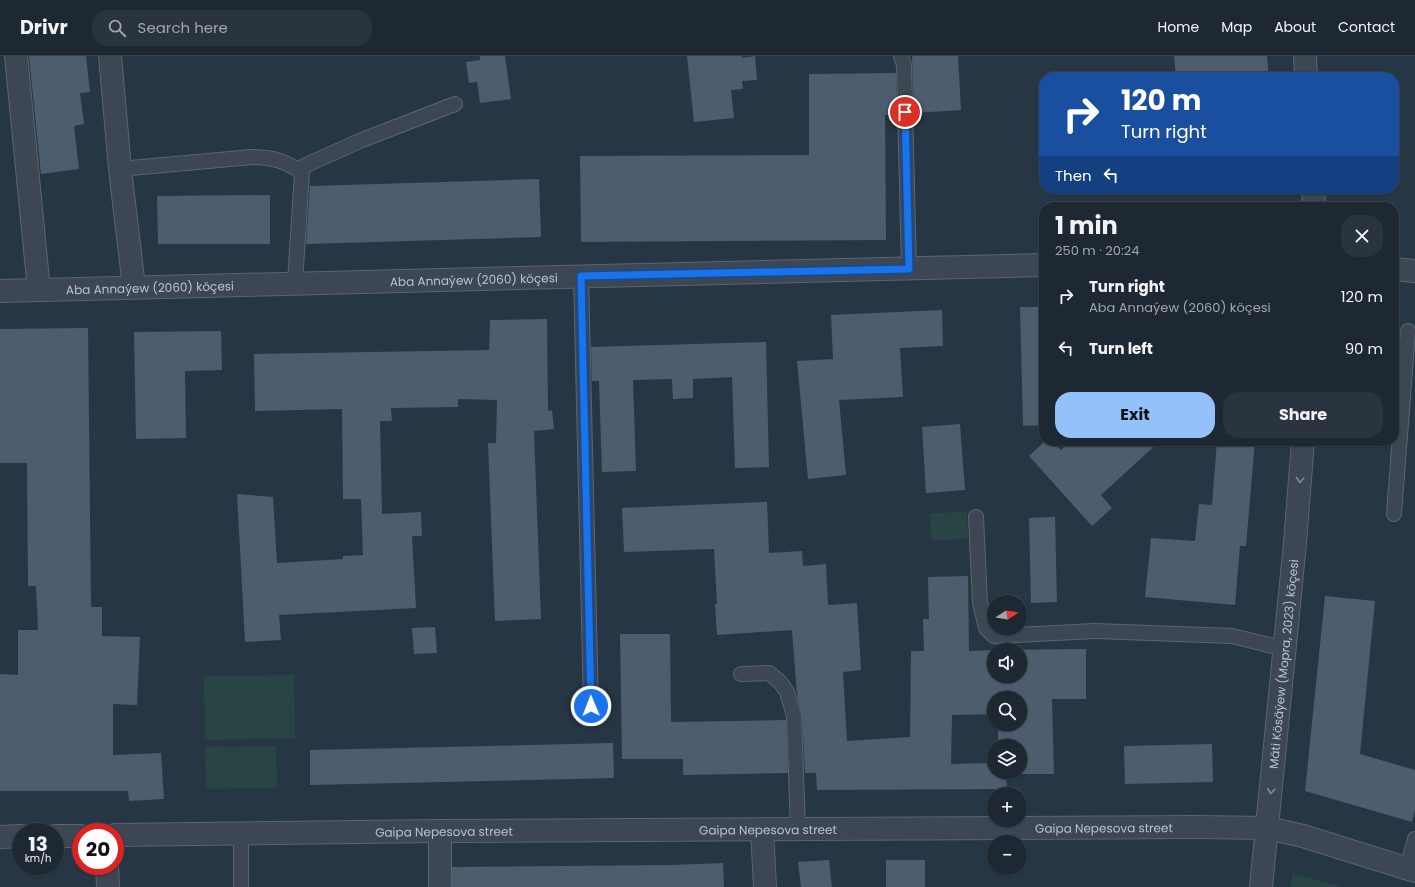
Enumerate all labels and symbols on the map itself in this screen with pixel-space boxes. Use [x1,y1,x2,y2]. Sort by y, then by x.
pin [888,95,922,129]
street label: Aba Annaýew (2060) köçesi [390,269,558,290]
street label: Aba Annaýew (2060) köçesi [66,277,234,298]
one-way arrow [1296,477,1305,483]
street label: Mäti Kösäýew (Mopra, 2023) köçesi [1264,559,1302,770]
north arrow [987,595,1027,635]
position arrow [570,685,612,727]
one-way arrow [1267,787,1276,794]
street label: Gaipa Nepesova street [1035,819,1173,836]
street label: Gaipa Nepesova street [699,820,837,838]
street label: Gaipa Nepesova street [375,822,513,840]
speed limit sign: 20 [72,823,124,875]

